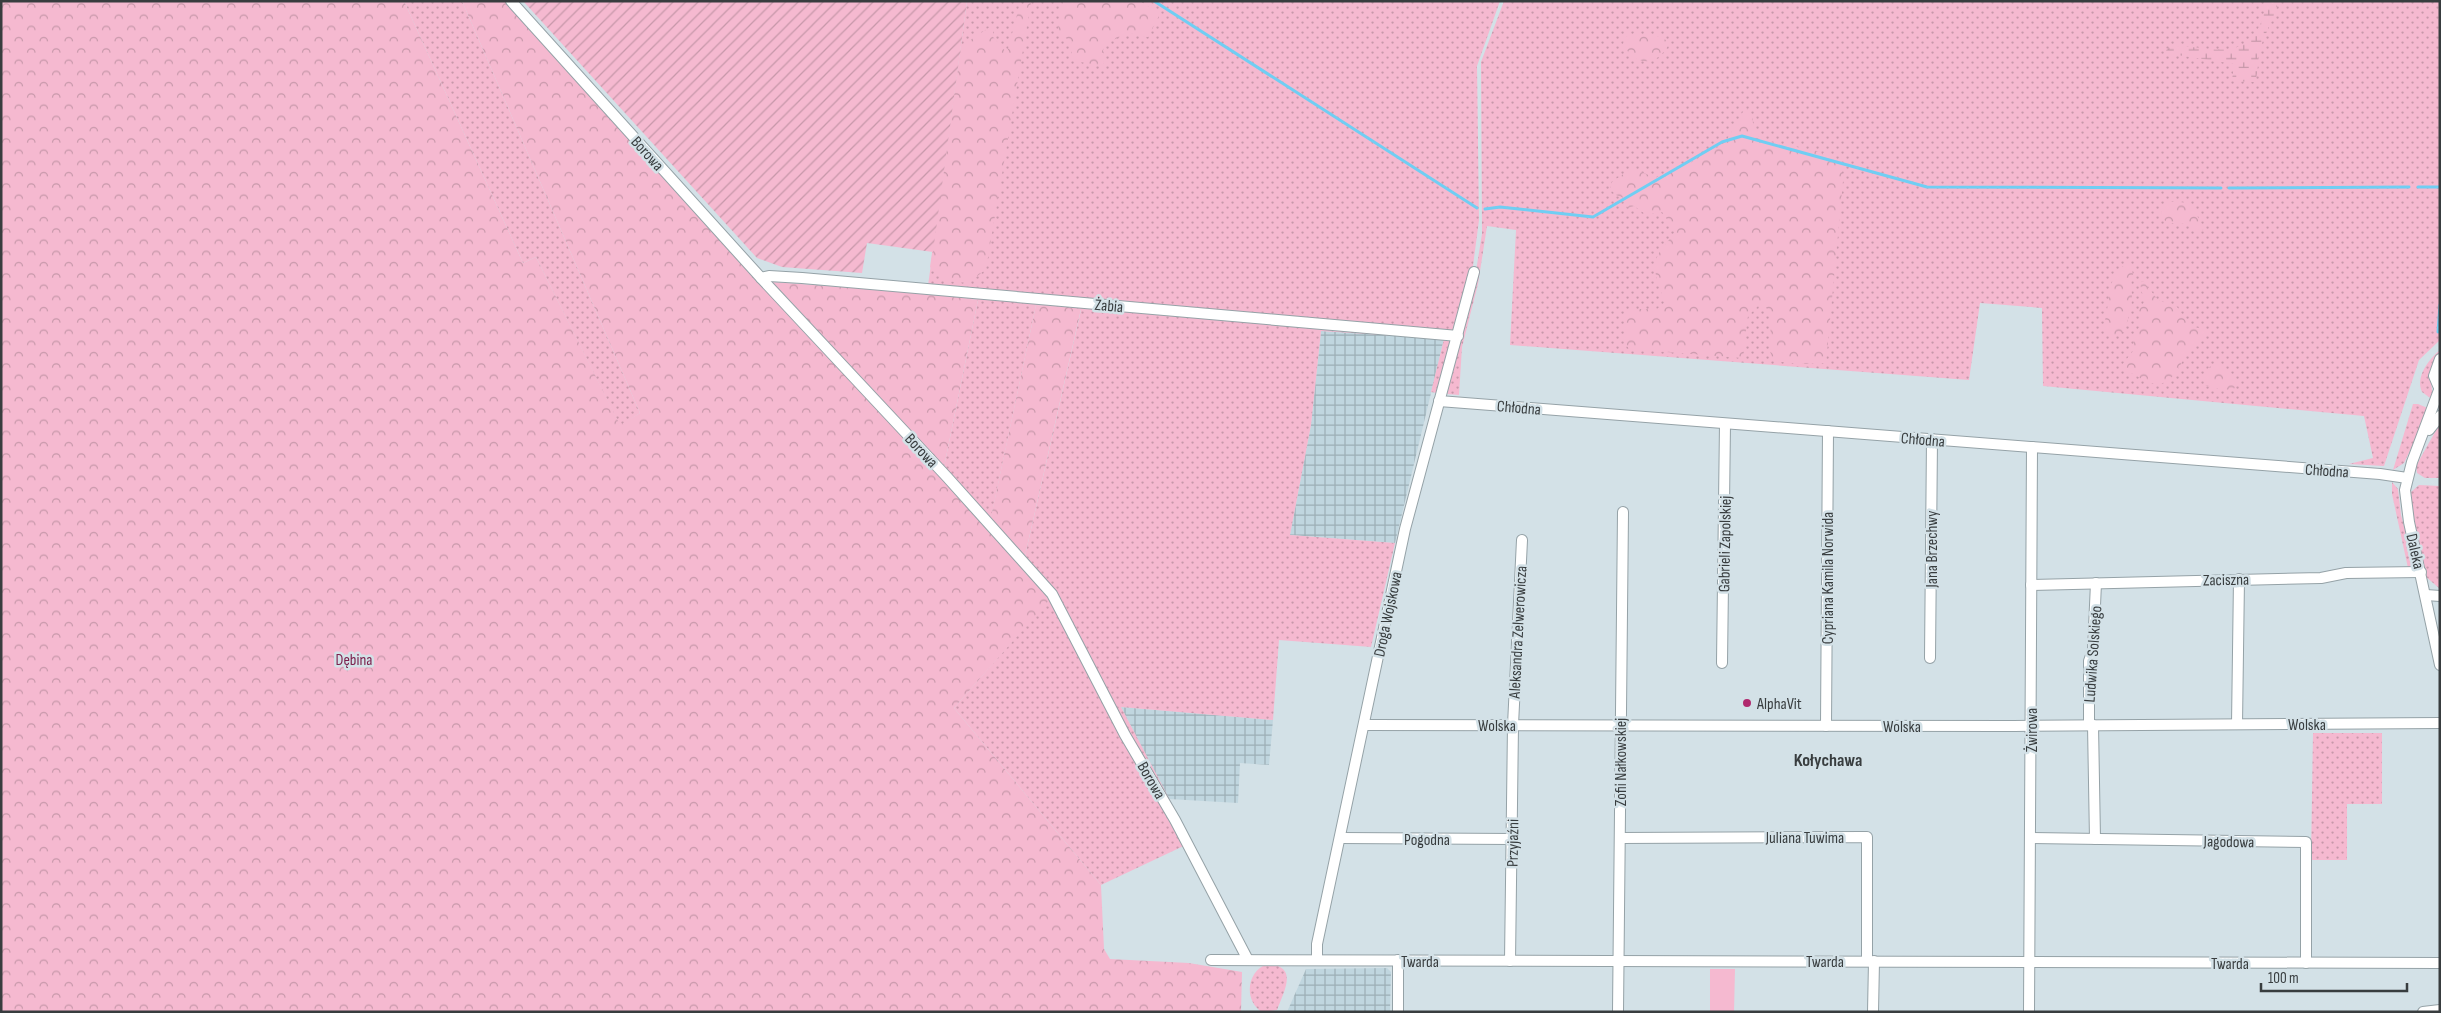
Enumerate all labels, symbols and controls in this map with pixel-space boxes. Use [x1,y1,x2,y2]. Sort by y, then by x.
street label: Borowa [627,133,667,175]
street label: Żabia [1094,296,1124,317]
street label: Chłodna [1496,397,1542,420]
street label: Chłodna [1900,429,1946,452]
street label: Borowa [900,430,941,472]
street label: Chłodna [2304,460,2349,483]
street label: Gabrieli Zapolskiej [1715,495,1736,592]
street label: Jana Brzechwy [1923,510,1942,589]
street label: Cypriana Kamila Norwida [1819,512,1838,644]
street label: Daleka [2401,532,2428,571]
street label: Aleksandra Zelwerowicza [1505,565,1531,700]
street label: Droga Wojskowa [1370,570,1407,659]
street label: Zaciszna [2203,571,2249,590]
street label: Ludwika Solskiego [2081,605,2106,703]
park label: Dębina [336,651,372,670]
place label: AlphaVit [1756,695,1802,714]
marker: AlphaVit [1741,697,1753,709]
street label: Żwirowa [2023,708,2042,752]
street label: Wolska [2288,716,2326,735]
street label: Wolska [1478,717,1516,736]
street label: Zofii Nałkowskiej [1612,718,1631,806]
street label: Wolska [1883,718,1921,737]
district label: Kołychawa [1794,750,1862,771]
street label: Borowa [1133,759,1169,803]
street label: Przyjaźni [1504,819,1523,867]
street label: Juliana Tuwima [1765,829,1844,848]
street label: Pogodna [1404,831,1450,850]
street label: Jagodowa [2203,833,2254,852]
street label: Twarda [1401,953,1439,972]
street label: Twarda [1806,953,1844,972]
street label: Twarda [2211,955,2249,974]
scale bar [2261,960,2407,992]
text: 100 m [2268,969,2299,988]

